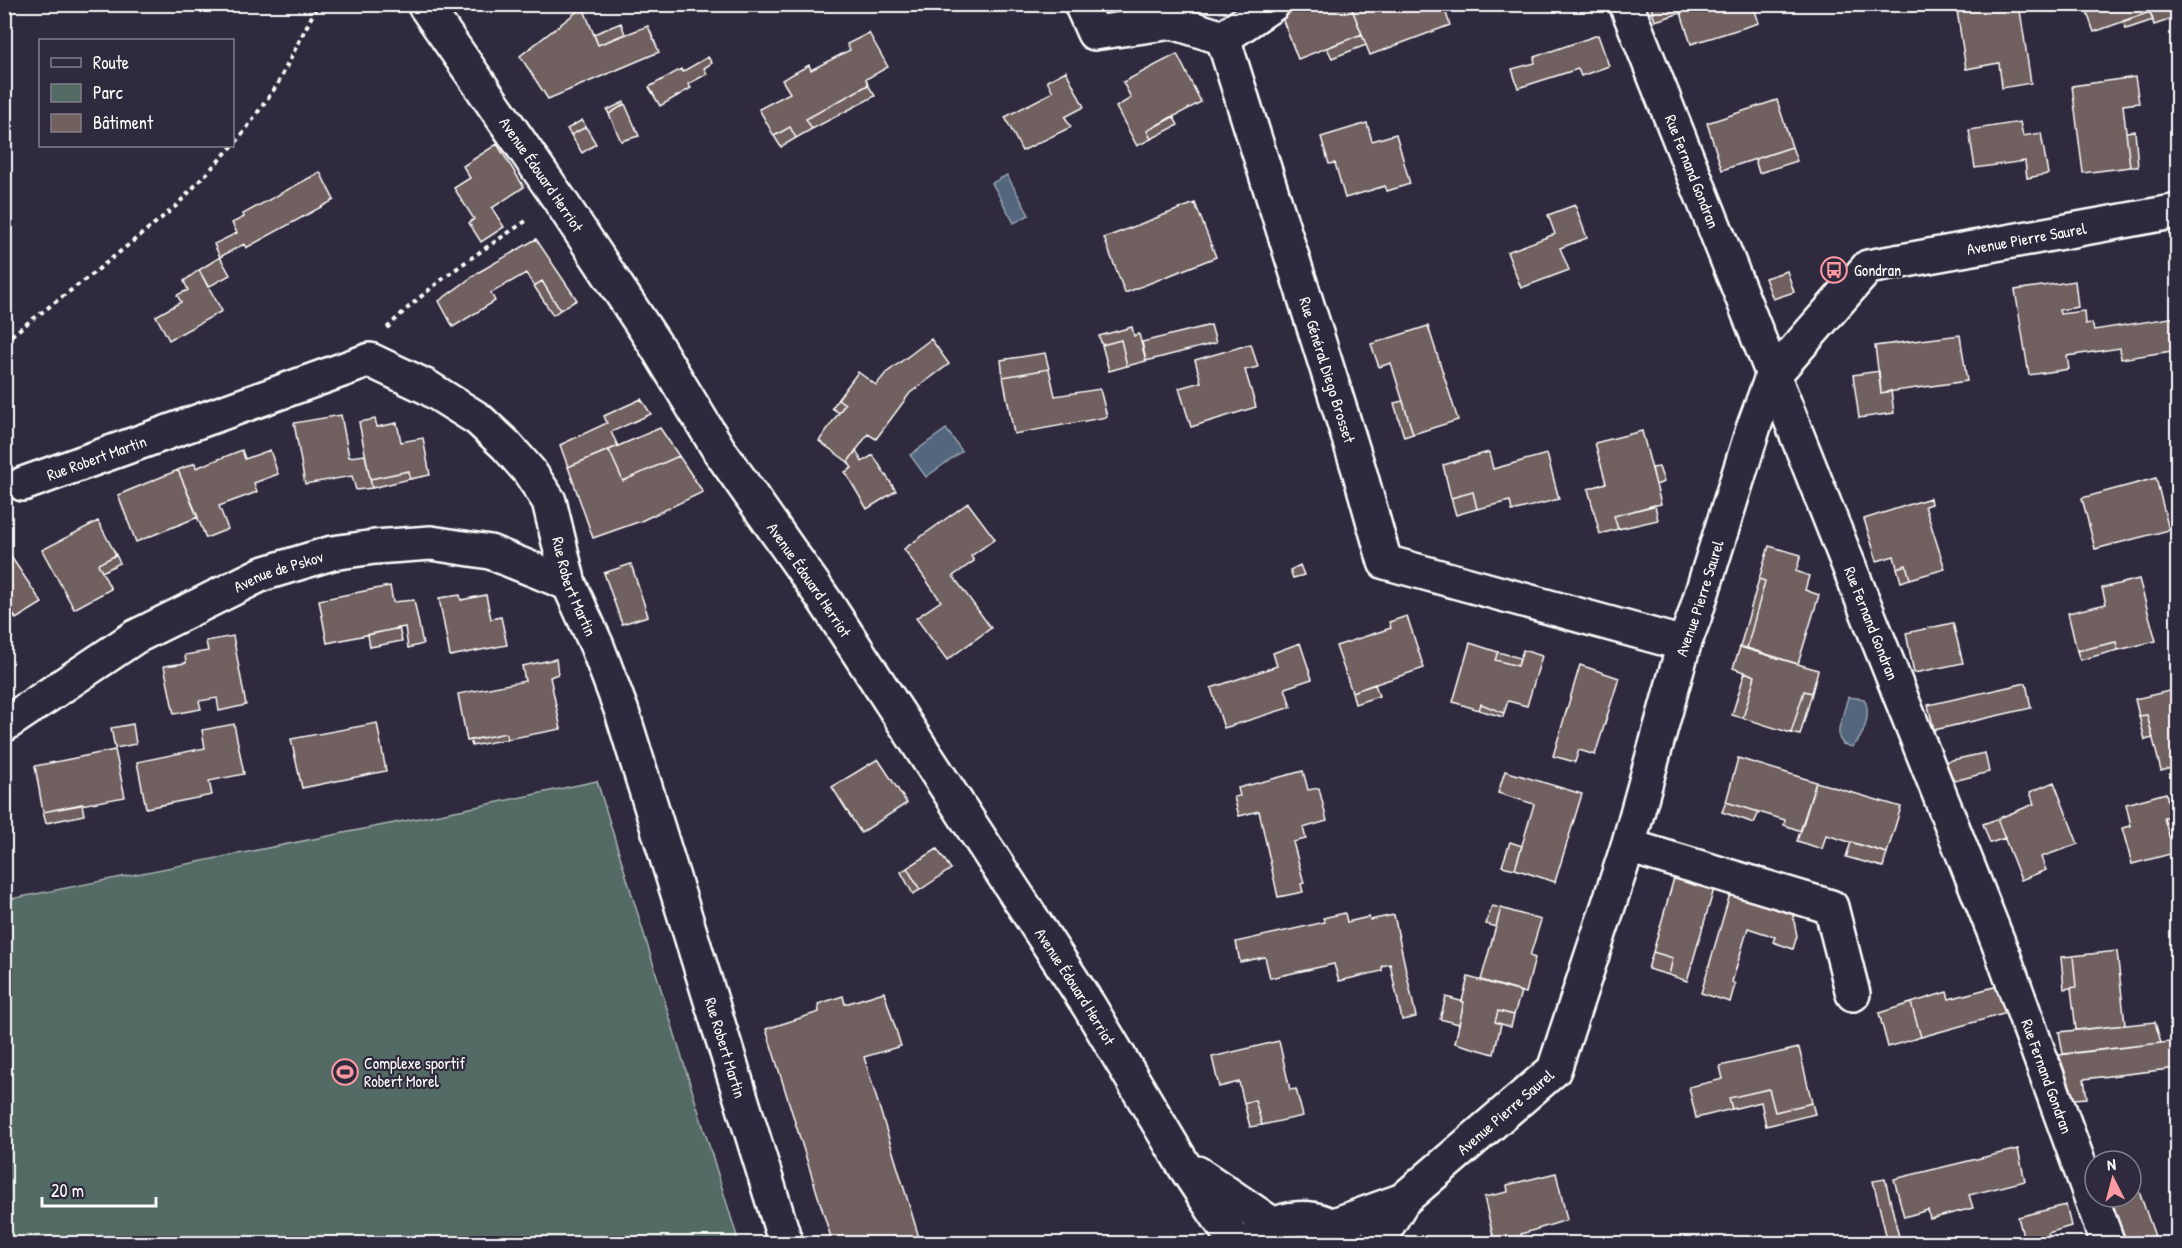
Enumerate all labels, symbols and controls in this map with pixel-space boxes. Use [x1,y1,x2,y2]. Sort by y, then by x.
legend [39,39,234,147]
text: Route [93,50,129,75]
text: Parc [93,80,123,105]
text: Bâtiment [93,110,154,135]
street label: Rue Fernand Gondran [1660,111,1725,231]
street label: Avenue Édouard Herriot [494,113,589,236]
street label: Avenue Pierre Saurel [1965,217,2089,260]
bus stop icon: Gondran [1819,255,1849,285]
place label: Gondran [1854,259,1901,281]
street label: Rue Général Diego Brosset [1294,294,1361,446]
street label: Rue Robert Martin [44,430,149,486]
street label: Avenue Édouard Herriot [762,518,857,642]
street label: Rue Robert Martin [547,535,602,640]
street label: Avenue Pierre Saurel [1670,537,1729,659]
street label: Avenue de Pskov [230,545,326,597]
street label: Rue Fernand Gondran [1839,563,1904,683]
street label: Avenue Édouard Herriot [1030,924,1121,1049]
street label: Rue Robert Martin [700,995,751,1101]
street label: Rue Fernand Gondran [2016,1016,2078,1137]
place label: Complexe sportif Robert Morel [364,1052,465,1092]
sports icon: Complexe sportif Robert Morel [330,1057,360,1087]
street label: Avenue Pierre Saurel [1452,1064,1559,1160]
north arrow [2083,1149,2143,1209]
text: N [2106,1153,2117,1175]
scale bar [42,1170,156,1208]
text: 20 m [51,1178,84,1203]

